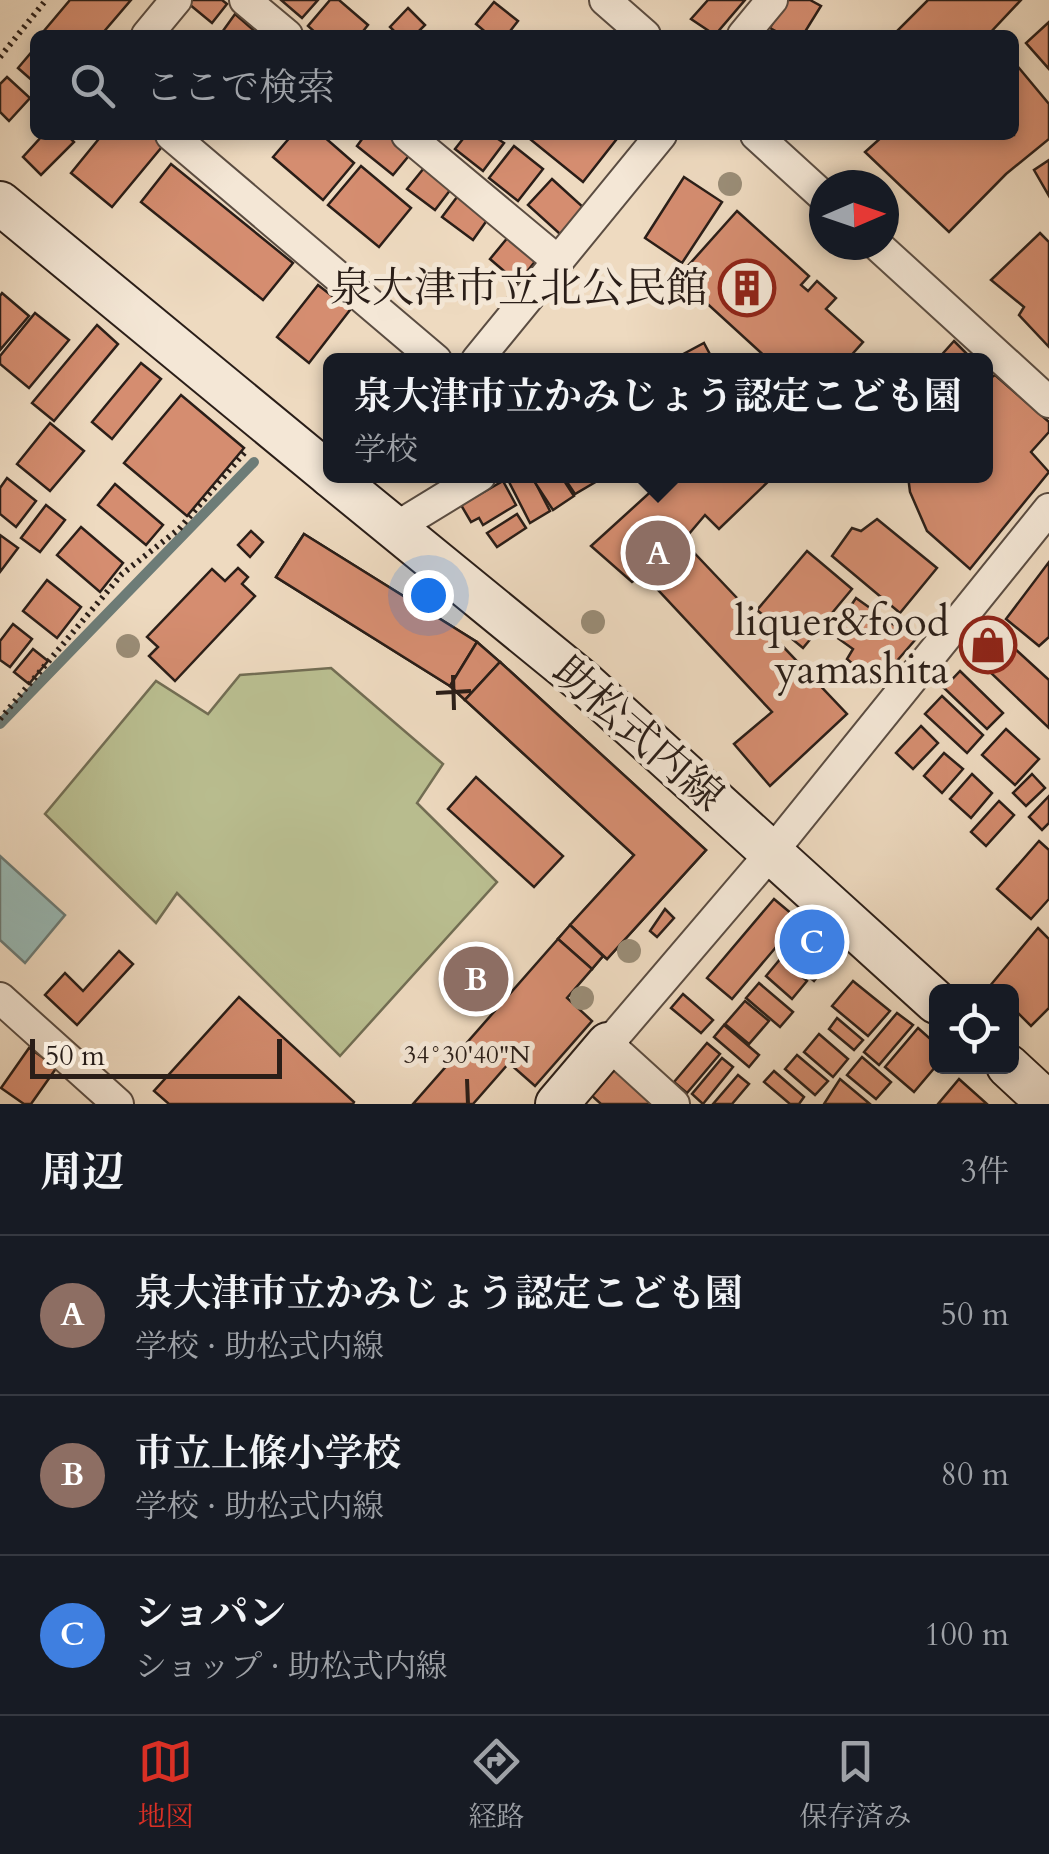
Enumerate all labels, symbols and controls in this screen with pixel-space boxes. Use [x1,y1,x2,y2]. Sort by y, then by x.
search box [30,30,1019,140]
icon: search [65,58,120,113]
text: ここで検索 [145,62,335,114]
north arrow [809,170,899,260]
building icon: 泉大津市立北公民館 [717,258,777,318]
place label: 泉大津市立北公民館 [330,260,708,317]
popup [323,353,993,483]
text: 泉大津市立かみじょう認定こども園 [354,371,962,423]
text: 学校 [354,428,418,472]
pin: A [626,516,690,590]
your location [403,570,454,621]
place label: liquer&food yamashita [735,593,949,698]
shop icon: liquer&food yamashita [958,615,1018,675]
street label: 助松式内線 [540,644,736,824]
pin: C [780,904,844,980]
pin: B [444,942,508,1016]
map controls [929,984,1019,1074]
button: locate [929,984,1019,1074]
scale bar [30,1034,282,1078]
text: 50 m [45,1037,105,1075]
text: 34°30'40"N [404,1038,530,1072]
text: 周辺 [40,1144,124,1201]
text: 3件 [961,1150,1009,1194]
text: 泉大津市立かみじょう認定こども園 [135,1268,743,1320]
text: A [60,1293,85,1337]
text: 50 m [941,1293,1009,1337]
text: 学校 · 助松式内線 [135,1325,384,1369]
text: 市立上條小学校 [135,1428,401,1480]
text: B [61,1453,84,1497]
text: 80 m [941,1453,1009,1497]
text: 学校 · 助松式内線 [135,1485,384,1529]
text: ショパン [135,1588,286,1640]
text: C [60,1613,85,1657]
text: 100 m [924,1613,1009,1657]
text: ショップ · 助松式内線 [135,1645,448,1689]
tab: 地図 [137,1734,194,1836]
tab: 経路 [468,1734,525,1836]
tab: 保存済み [799,1734,912,1836]

